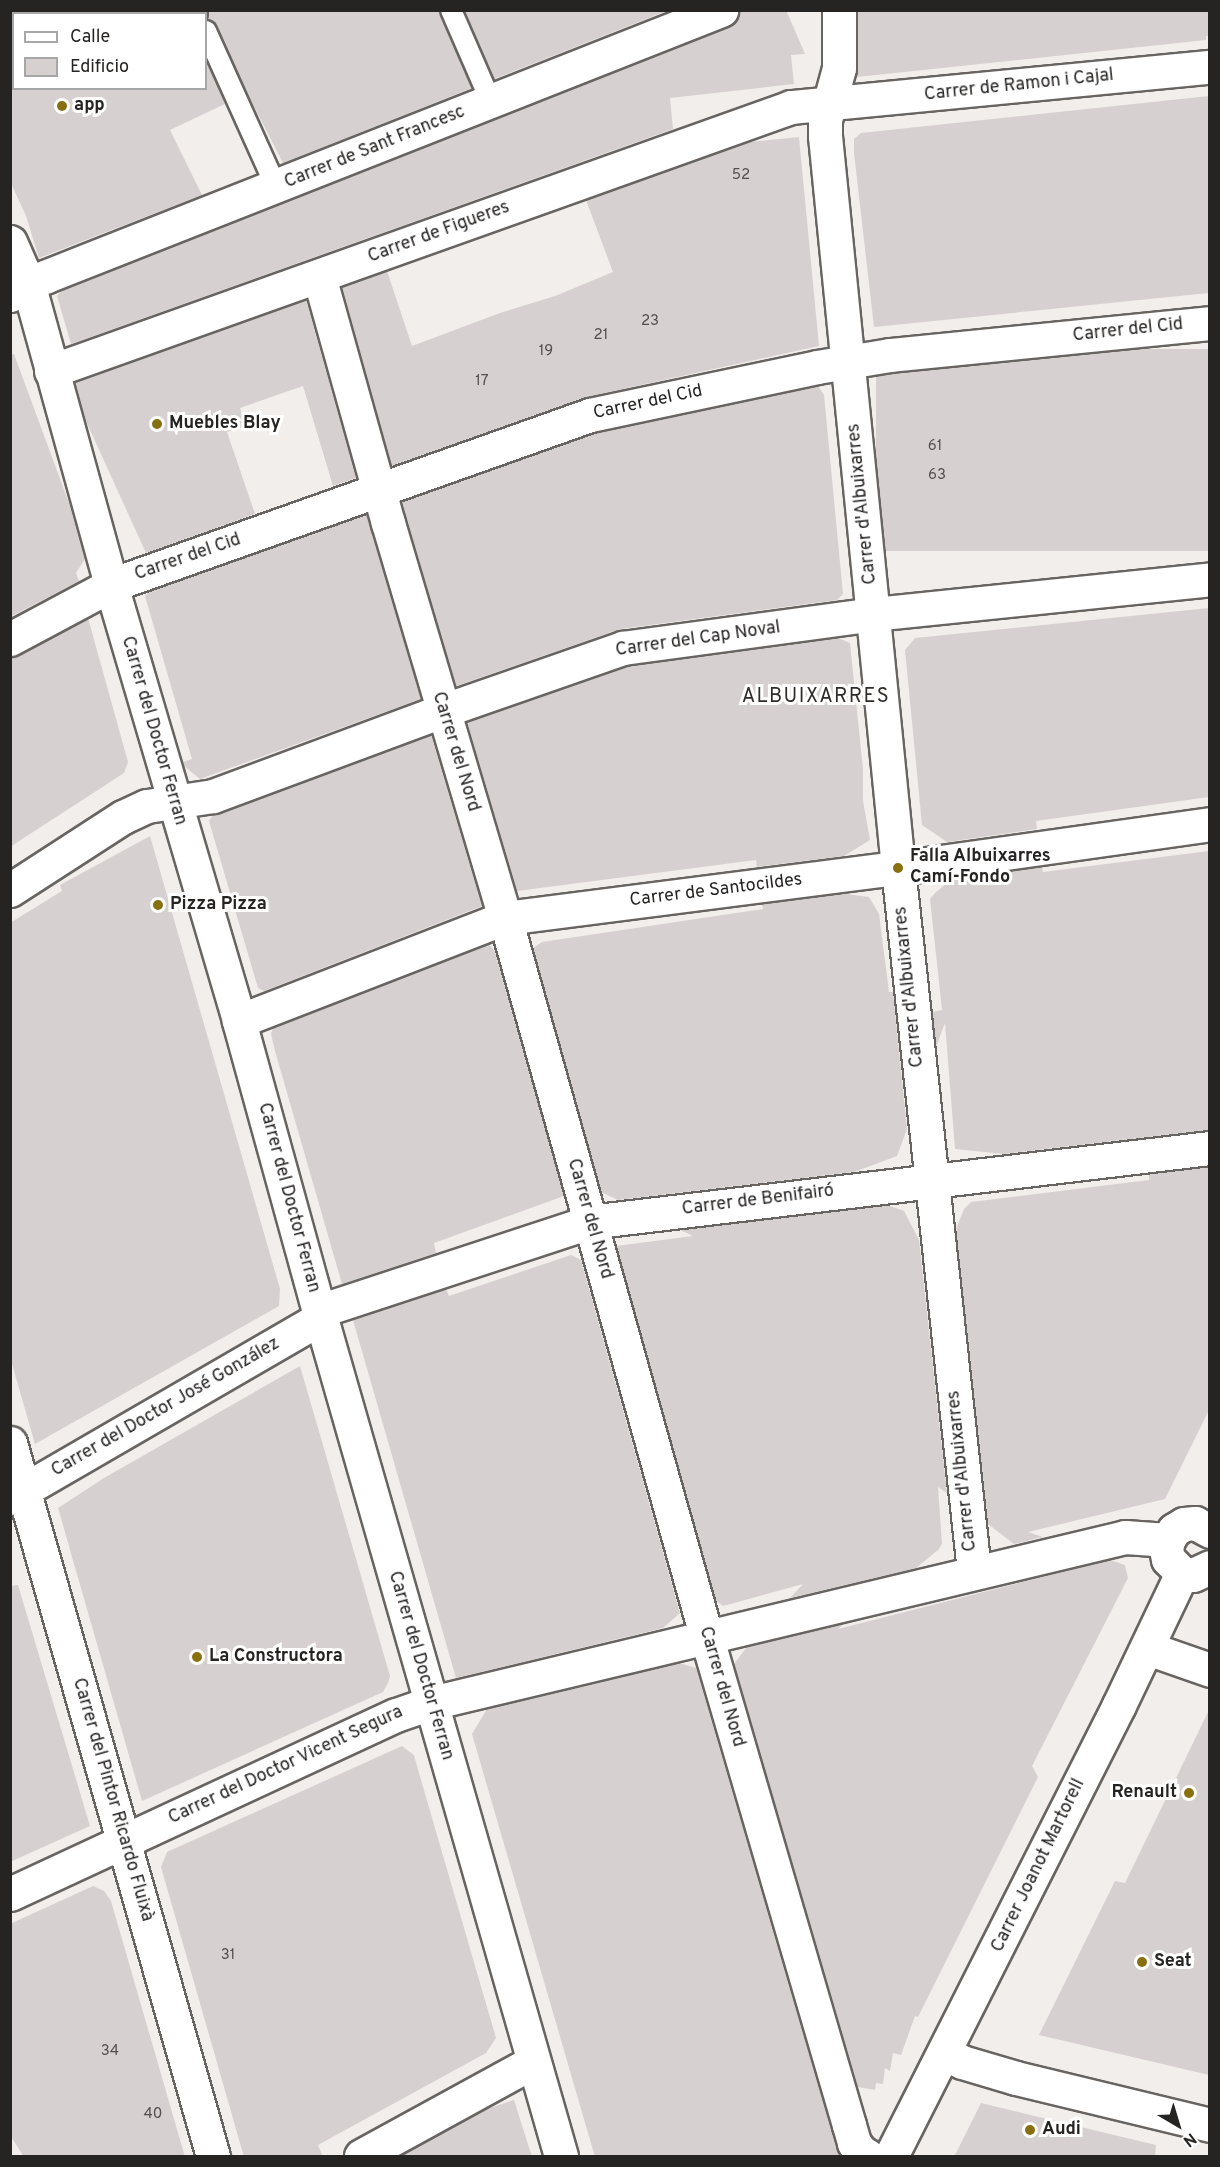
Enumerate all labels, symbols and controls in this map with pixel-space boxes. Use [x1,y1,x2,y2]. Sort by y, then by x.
legend [12,12,207,90]
text: Calle [70,26,110,49]
text: Edificio [70,56,129,79]
street label: Carrer de Ramon i Cajal [923,65,1115,107]
place label: app [74,95,105,117]
marker: app [55,99,69,113]
street label: Carrer de Sant Francesc [282,102,468,194]
house number: 52 [732,167,750,185]
street label: Carrer de Figueres [365,197,513,269]
house number: 23 [641,313,659,331]
street label: Carrer del Cid [1072,314,1184,348]
house number: 21 [594,327,608,345]
house number: 19 [539,343,553,361]
house number: 17 [475,373,489,391]
street label: Carrer del Cid [591,381,705,425]
place label: Muebles Blay [169,413,281,435]
marker: Muebles Blay [150,417,164,431]
street label: Carrer d'Albuixarres [844,423,882,585]
house number: 61 [928,438,942,456]
house number: 63 [928,467,946,485]
street label: Carrer del Cid [132,530,244,586]
street label: Carrer del Cap Noval [614,618,782,662]
street label: Carrer del Doctor Ferran [116,634,190,828]
district label: ALBUIXARRES [742,685,890,709]
street label: Carrer del Nord [427,690,483,814]
place label: Falla Albuixarres Camí-Fondo [910,847,1051,890]
marker: Falla Albuixarres Camí-Fondo [891,861,905,875]
street label: Carrer de Santocildes [629,870,803,912]
place label: Pizza Pizza [170,894,267,916]
marker: Pizza Pizza [151,898,165,912]
street label: Carrer d'Albuixarres [891,906,929,1068]
street label: Carrer del Doctor Ferran [252,1101,324,1295]
street label: Carrer del Nord [562,1156,616,1282]
street label: Carrer de Benifairó [681,1181,835,1221]
street label: Carrer del Doctor José González [48,1334,284,1482]
street label: Carrer d'Albuixarres [944,1390,982,1552]
street label: Carrer del Doctor Ferran [383,1569,457,1763]
street label: Carrer del Nord [694,1624,748,1750]
place label: La Constructora [209,1646,343,1668]
marker: La Constructora [190,1650,204,1664]
street label: Carrer del Pintor Ricardo Fluixà [67,1676,157,1924]
street label: Carrer del Doctor Vicent Segura [165,1702,407,1830]
street label: Carrer Joanot Martorell [988,1776,1090,1956]
place label: Renault [1111,1782,1177,1804]
marker: Renault [1182,1786,1196,1800]
house number: 31 [221,1947,235,1965]
place label: Seat [1154,1951,1191,1973]
marker: Seat [1135,1955,1149,1969]
house number: 34 [101,2043,119,2061]
north arrow [1148,2095,1208,2155]
house number: 40 [144,2106,162,2124]
place label: Audi [1042,2119,1081,2141]
marker: Audi [1023,2123,1037,2137]
text: N [1178,2128,1200,2151]

